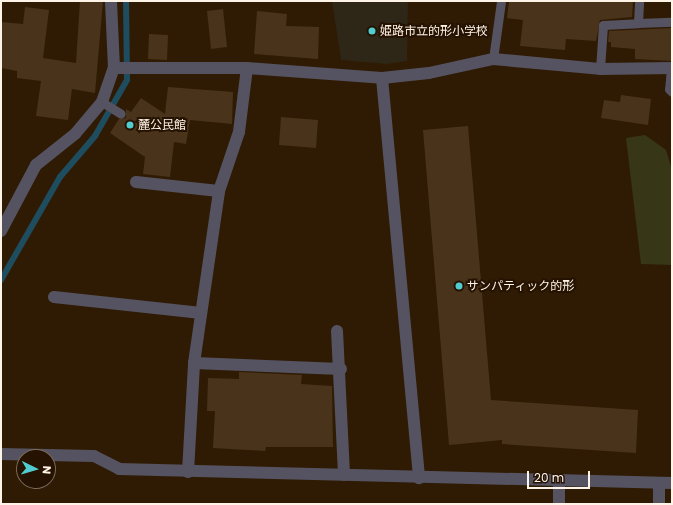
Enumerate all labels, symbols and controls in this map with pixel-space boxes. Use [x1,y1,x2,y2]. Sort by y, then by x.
place label: 姫路市立的形小学校 [380,24,488,38]
marker: 姫路市立的形小学校 [367,26,377,36]
place label: 麓公民館 [138,118,186,132]
marker: 麓公民館 [125,120,135,130]
place label: サンパティック的形 [467,279,575,293]
marker: サンパティック的形 [454,281,464,291]
north arrow [16,449,56,489]
scale bar [529,463,592,489]
text: N [39,465,55,475]
text: 20 m [534,469,564,486]

